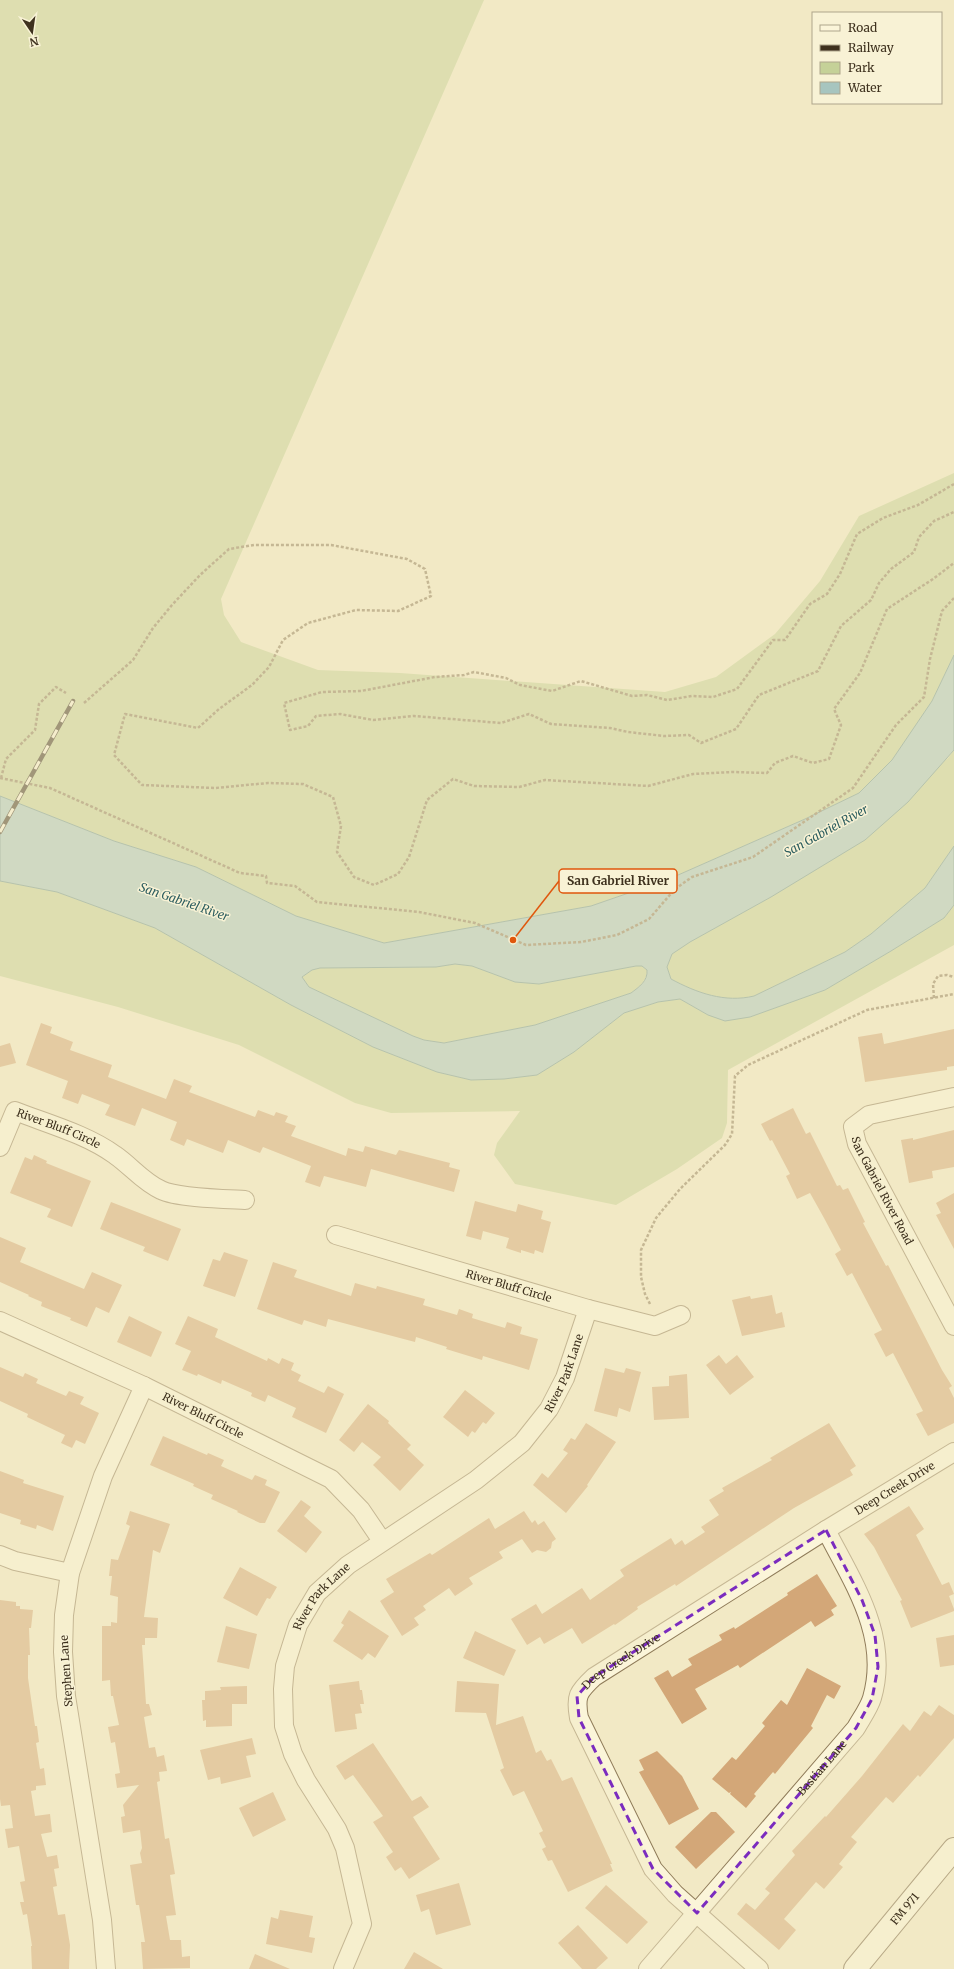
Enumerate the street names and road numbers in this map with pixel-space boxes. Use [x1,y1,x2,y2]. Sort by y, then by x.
street label: River Bluff Circle [15,1105,103,1152]
street label: San Gabriel River Road [848,1135,916,1247]
street label: River Bluff Circle [464,1266,554,1305]
street label: River Park Lane [541,1332,586,1415]
street label: River Bluff Circle [160,1389,246,1442]
street label: Deep Creek Drive [852,1458,937,1518]
street label: River Park Lane [290,1560,353,1632]
street label: Deep Creek Drive [579,1630,663,1692]
street label: Stephen Lane [56,1634,75,1707]
street label: Bastian Lane [794,1737,850,1798]
street label: FM 971 [887,1890,922,1928]

